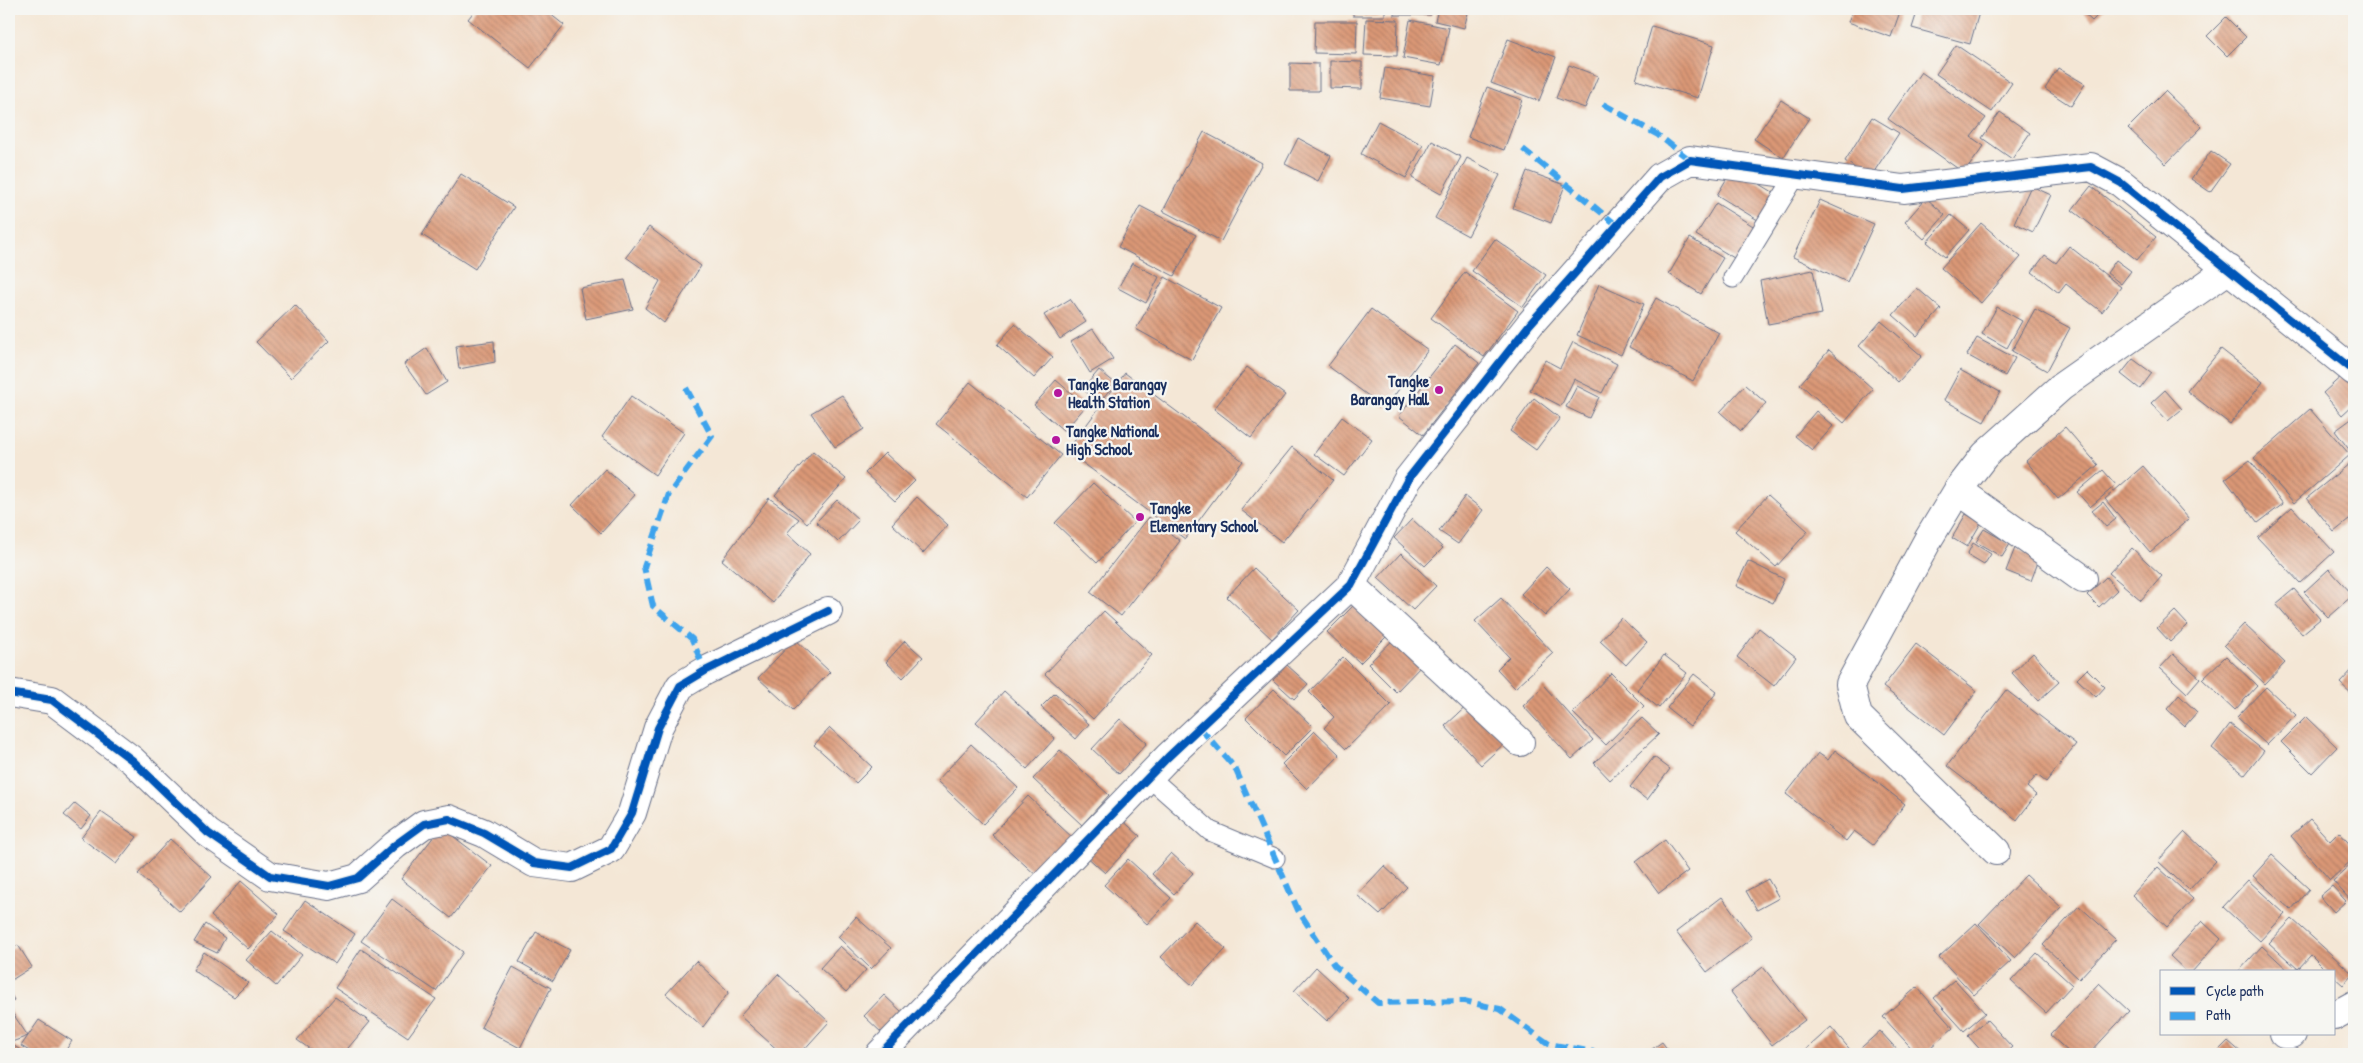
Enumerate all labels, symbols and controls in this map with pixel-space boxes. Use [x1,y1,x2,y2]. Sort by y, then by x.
place label: Tangke Barangay Hall [1350,370,1430,411]
place label: Tangke Barangay Health Station [1067,373,1167,413]
marker: Tangke Barangay Hall [1433,384,1445,396]
marker: Tangke Barangay Health Station [1052,387,1064,399]
place label: Tangke National High School [1065,420,1160,461]
marker: Tangke National High School [1050,434,1062,446]
place label: Tangke Elementary School [1149,497,1259,538]
marker: Tangke Elementary School [1134,511,1146,523]
legend [2160,970,2336,1036]
text: Cycle path [2206,980,2264,1001]
text: Path [2206,1004,2231,1025]

